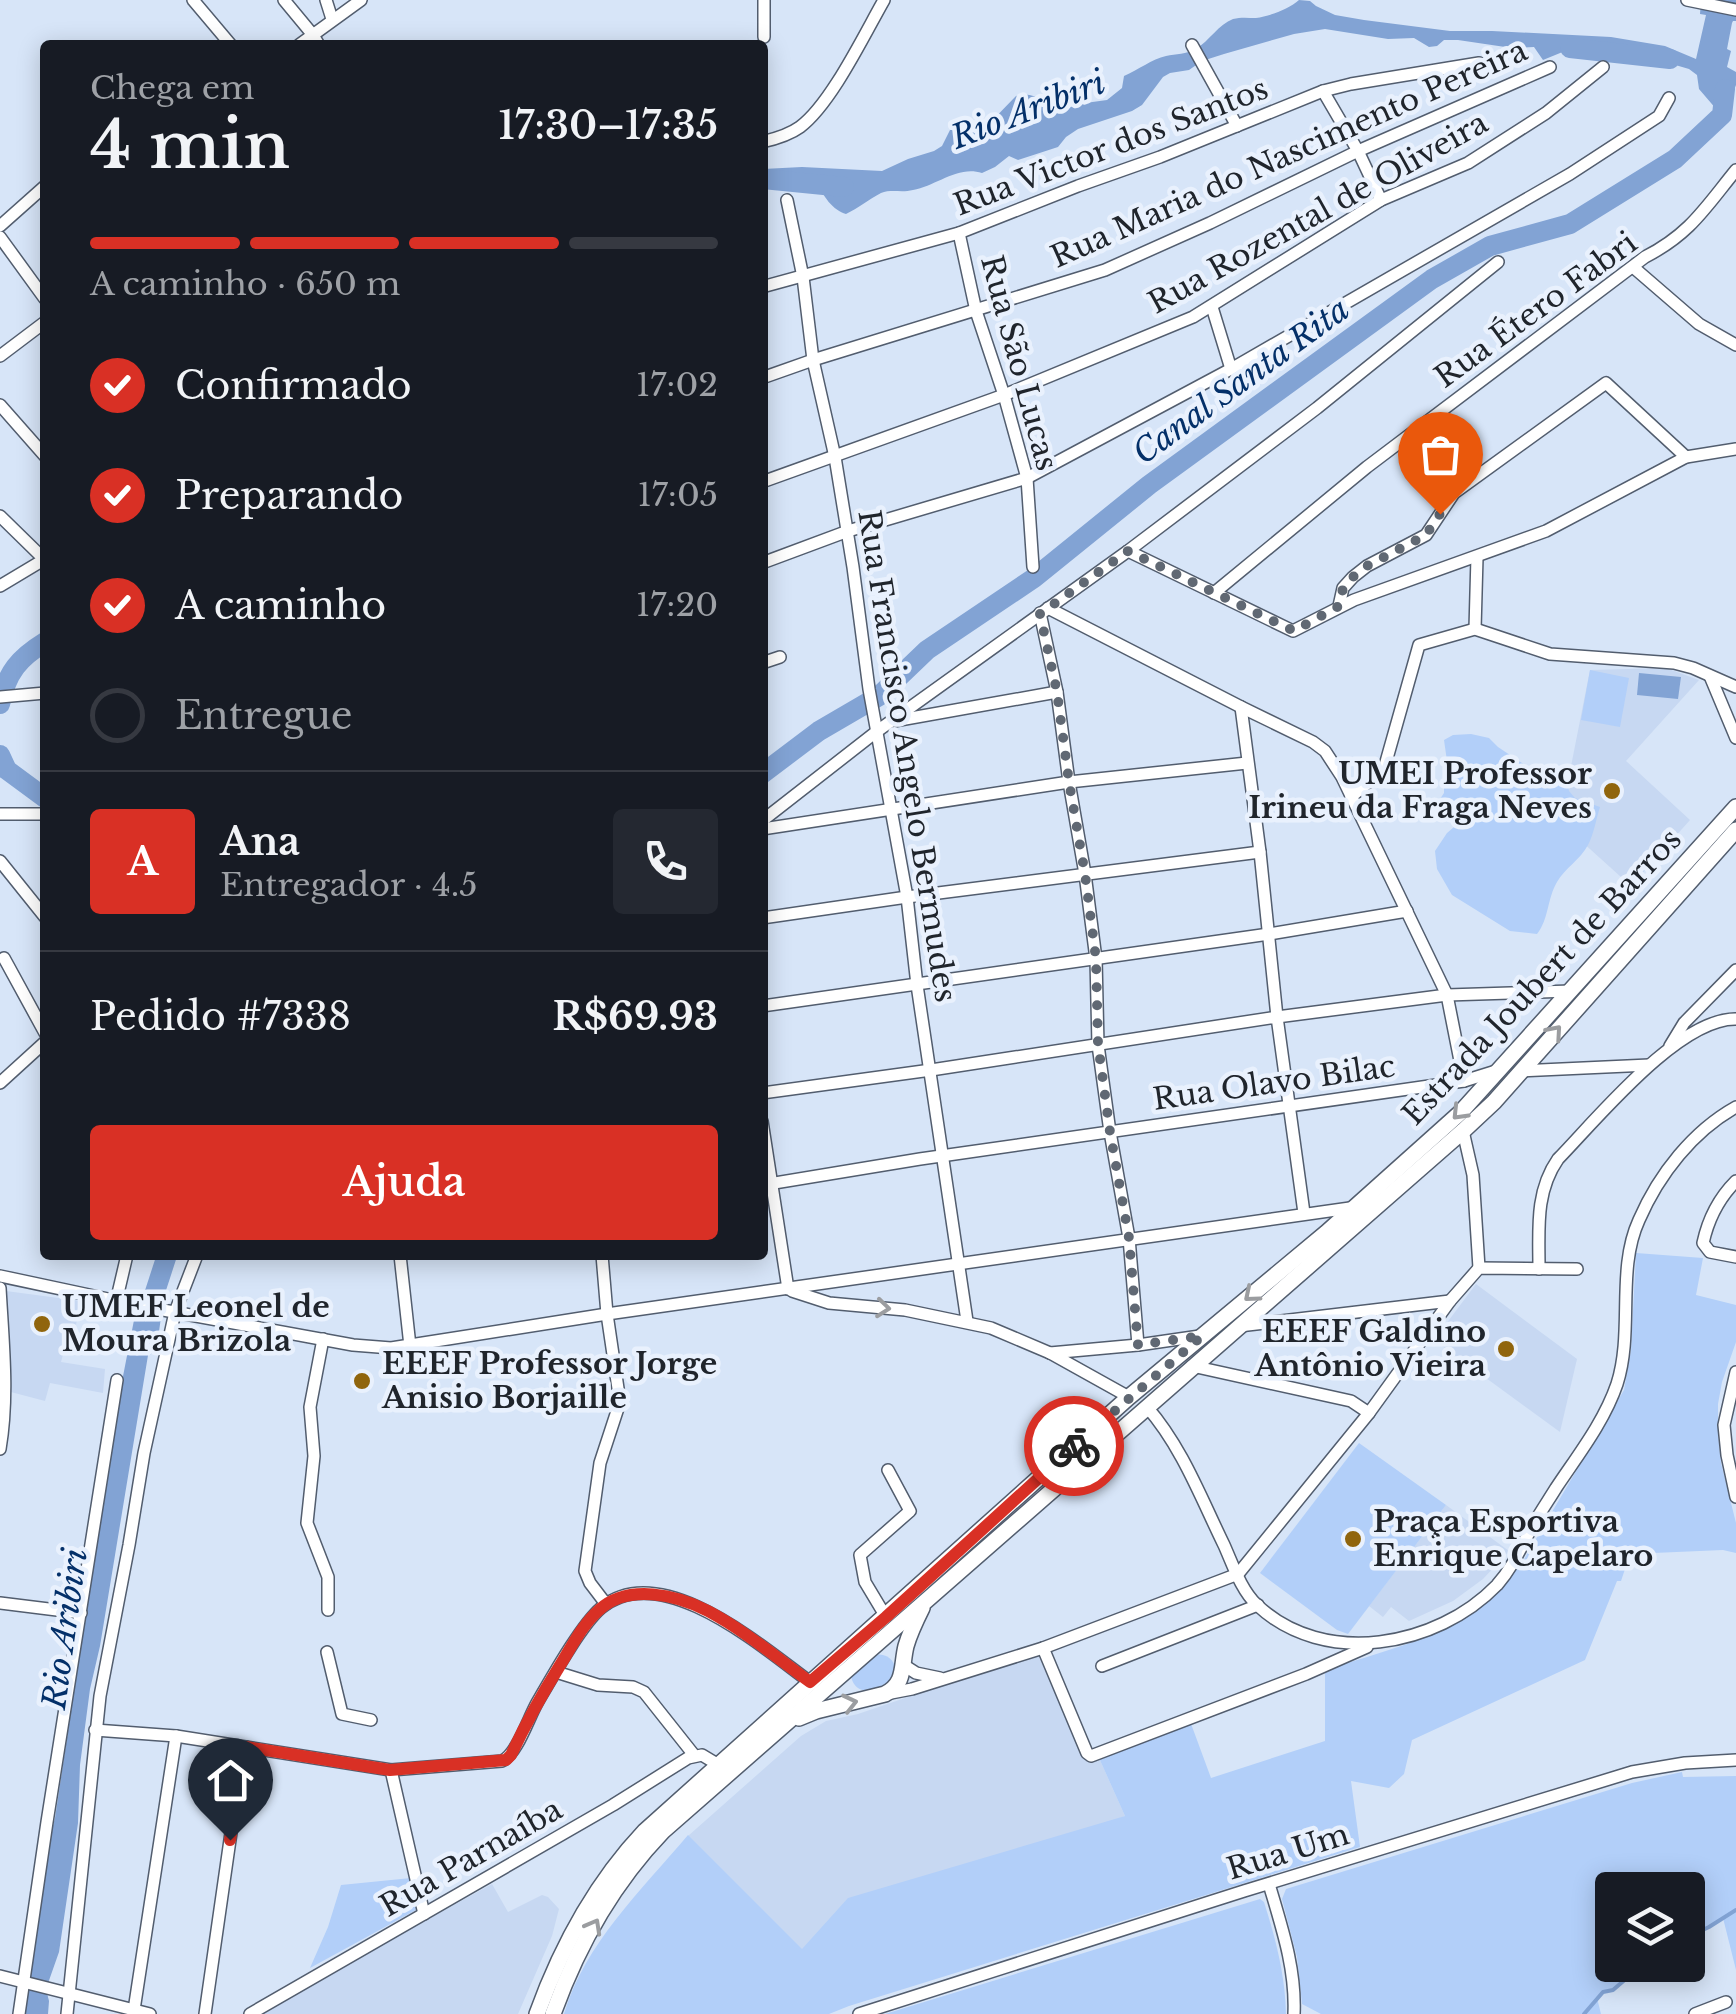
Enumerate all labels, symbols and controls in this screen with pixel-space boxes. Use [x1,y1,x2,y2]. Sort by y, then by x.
street label: Rua Maria do Nascimento Pereira [1045,31,1533,276]
water label: Rio Aribiri [944,62,1111,158]
text: Chega em [90,68,254,108]
street label: Rua Victor dos Santos [949,70,1273,224]
text: 17:30–17:35 [498,102,718,149]
street label: Rua Rozental de Oliveira [1142,104,1494,321]
text: 4 min [90,105,290,186]
street label: Rua Étero Fabri [1427,224,1644,395]
street label: Rua São Lucas [973,251,1066,474]
text: A caminho · 650 m [90,264,400,304]
water label: Canal Santa Rita [1125,289,1357,473]
icon: check [90,358,145,413]
text: Confirmado [175,362,412,409]
text: 17:02 [636,365,718,405]
pin [1398,412,1483,515]
icon: bag [1413,427,1468,482]
icon: check [90,468,145,523]
text: Preparando [175,472,403,519]
text: 17:05 [638,475,718,515]
street label: Rua Francisco Angelo Bermudes [850,507,965,1005]
icon: check [90,578,145,633]
text: A caminho [175,582,386,629]
text: 17:20 [636,585,718,625]
text: Entregue [175,692,353,739]
place label: UMEI Professor Irineu da Fraga Neves [1248,755,1592,826]
marker: UMEI Professor Irineu da Fraga Neves [1601,780,1623,802]
button: phone [613,809,718,914]
text: Ana [220,818,300,865]
street label: Estrada Joubert de Barros [1394,821,1689,1133]
text: A [127,838,158,885]
text: Entregador · 4.5 [220,865,477,905]
text: Pedido #7338 [90,993,351,1040]
text: R$69.93 [553,993,718,1040]
one-way arrow [1544,1025,1562,1044]
street label: Rua Olavo Bilac [1151,1047,1397,1118]
one-way arrow [1453,1101,1471,1119]
button: Ajuda [90,1125,718,1240]
one-way arrow [1244,1283,1262,1301]
place label: UMEF Leonel de Moura Brizola [62,1288,330,1359]
one-way arrow [875,1297,891,1318]
marker: UMEF Leonel de Moura Brizola [31,1313,53,1335]
place label: EEEF Galdino Antônio Vieira [1253,1313,1486,1384]
marker: EEEF Galdino Antônio Vieira [1495,1338,1517,1360]
place label: EEEF Professor Jorge Anisio Borjaille [381,1345,717,1416]
marker: EEEF Professor Jorge Anisio Borjaille [351,1370,373,1392]
courier [1024,1396,1124,1496]
icon: bike [1047,1419,1102,1474]
place label: Praça Esportiva Enrique Capelaro [1373,1503,1653,1574]
marker: Praça Esportiva Enrique Capelaro [1342,1528,1364,1550]
water label: Rio Aribiri [34,1546,96,1713]
one-way arrow [841,1694,858,1715]
pin [188,1738,273,1841]
icon: home [203,1753,258,1808]
street label: Rua Parnaíba [373,1790,569,1925]
street label: Rua Um [1222,1815,1353,1888]
map controls [1595,1872,1705,1982]
button: layers [1595,1872,1705,1982]
one-way arrow [581,1918,601,1936]

